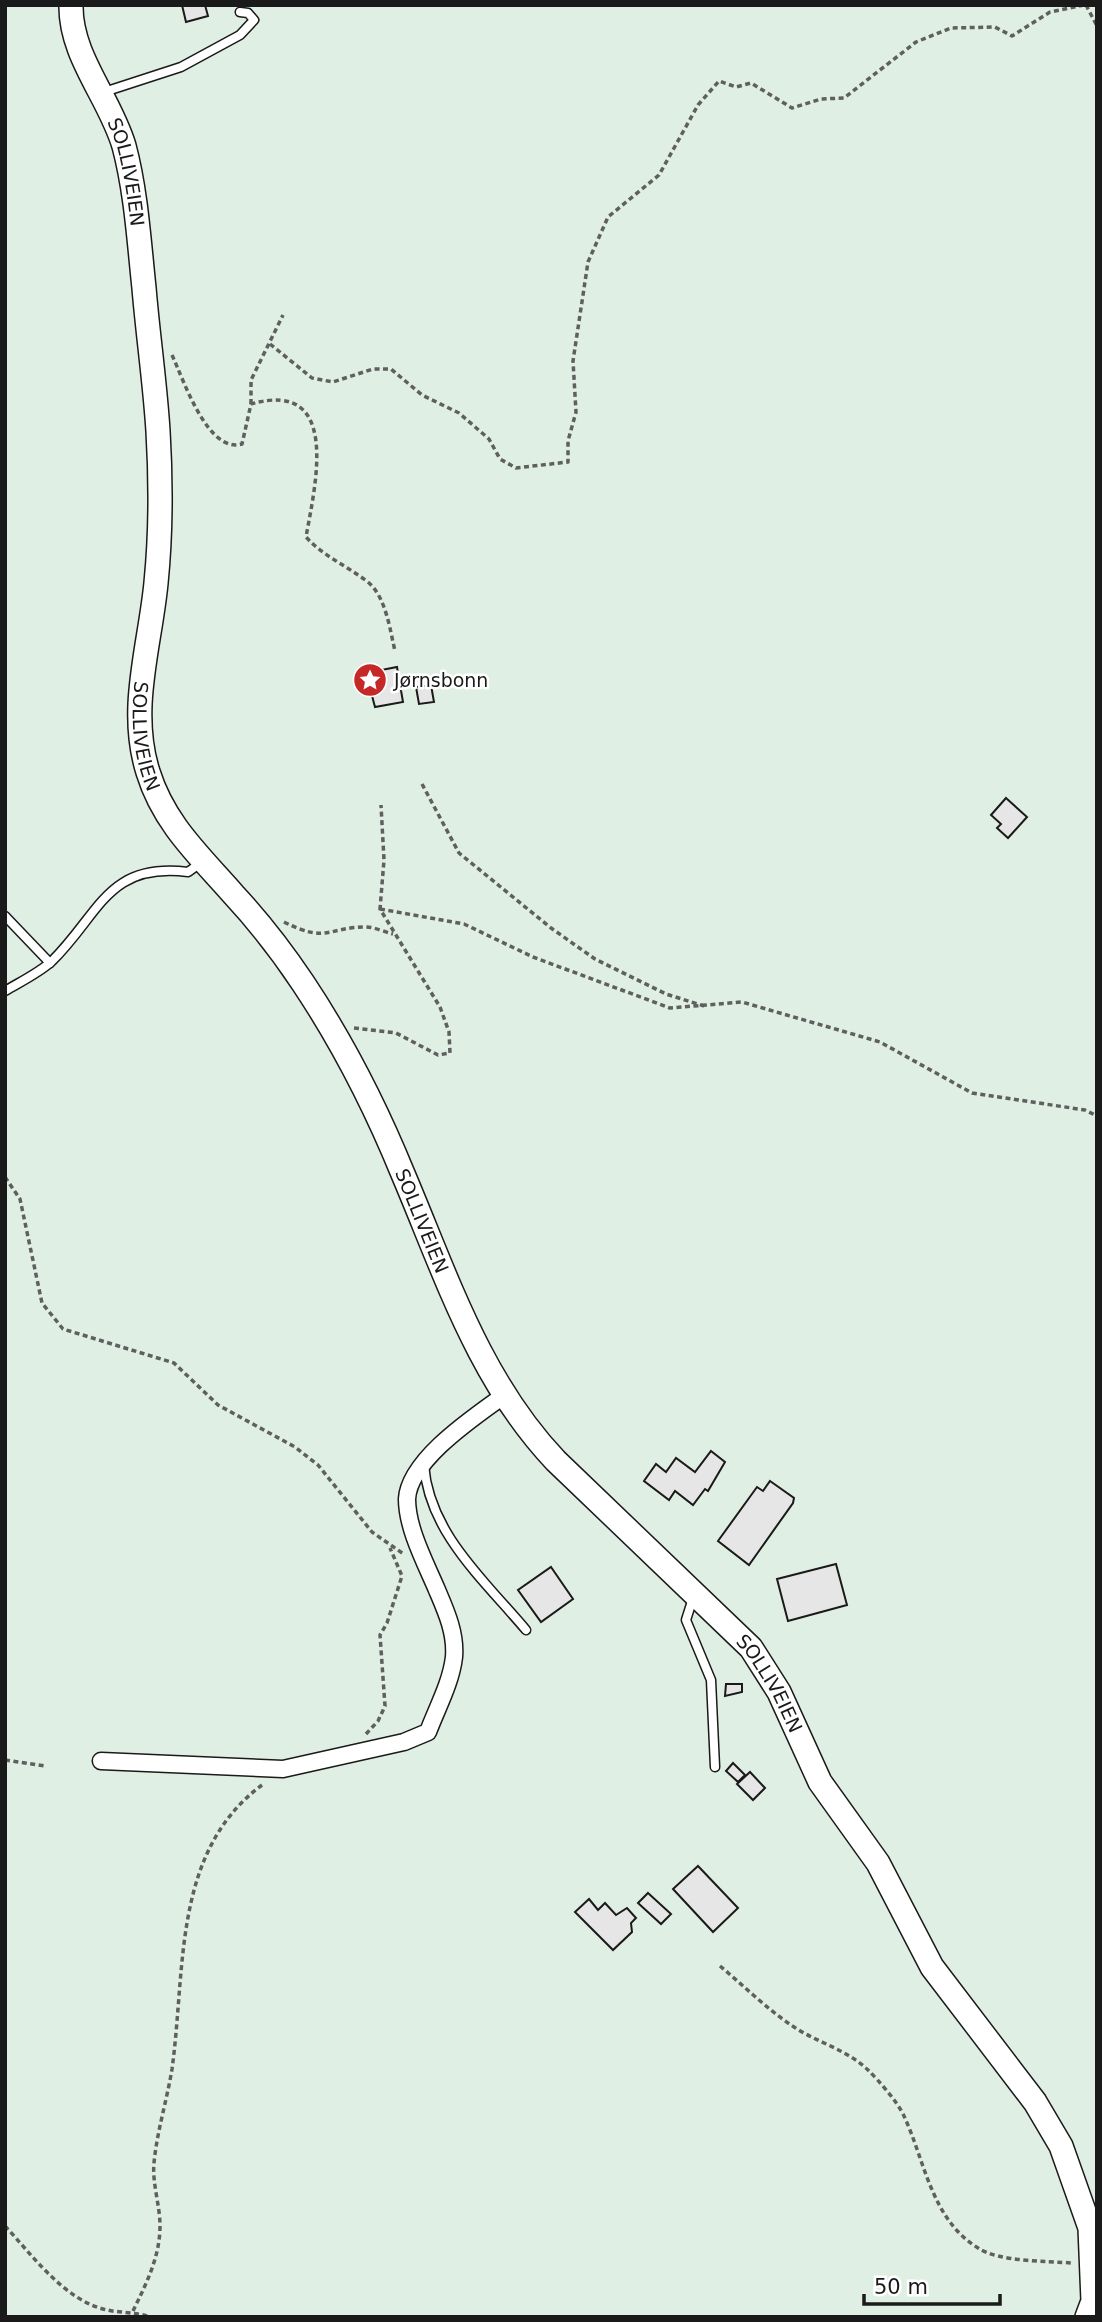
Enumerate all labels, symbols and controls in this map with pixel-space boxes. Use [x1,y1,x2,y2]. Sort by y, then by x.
street label: SOLLIVEIEN [103,114,149,227]
place icon: Jørnsbonn [351,661,389,699]
place label: Jørnsbonn [393,669,488,691]
street label: SOLLIVEIEN [129,680,165,794]
street label: SOLLIVEIEN [391,1165,453,1276]
street label: SOLLIVEIEN [732,1629,807,1736]
scale bar [864,2262,1000,2306]
text: 50 m [874,2275,928,2299]

